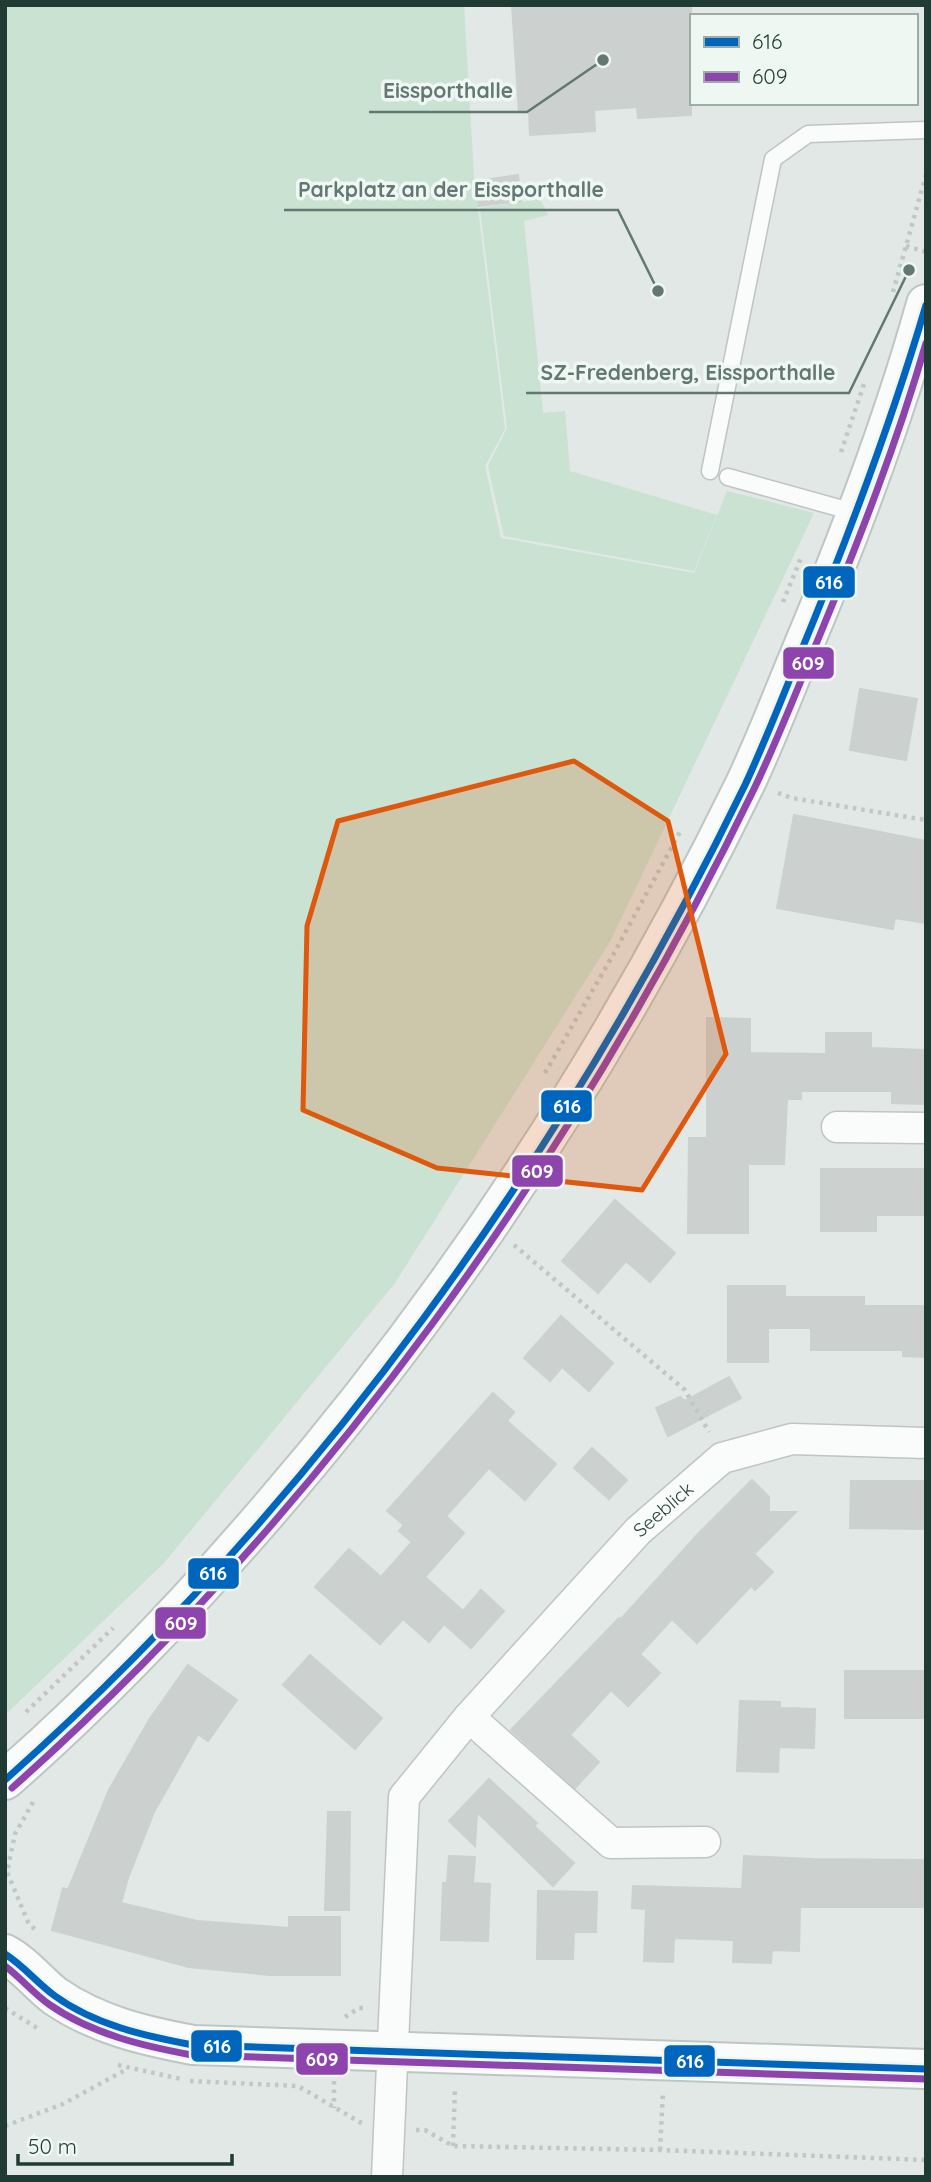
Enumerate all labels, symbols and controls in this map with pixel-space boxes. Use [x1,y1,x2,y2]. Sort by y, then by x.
legend [690,14,917,105]
text: 616 [752,28,782,54]
text: 609 [752,63,788,89]
callout: Eissporthalle [369,70,527,112]
text: Eissporthalle [383,77,513,103]
callout: Parkplatz an der Eissporthalle [284,168,618,210]
text: Parkplatz an der Eissporthalle [298,176,604,202]
callout: SZ-Fredenberg, Eissporthalle [526,351,849,393]
text: SZ-Fredenberg, Eissporthalle [541,359,835,385]
line badge: 616 [802,565,856,599]
text: 616 [815,570,843,594]
line badge: 609 [782,646,835,680]
text: 609 [792,651,824,675]
line badge: 616 [540,1089,593,1123]
text: 616 [553,1094,581,1118]
line badge: 609 [511,1154,564,1188]
text: 609 [521,1159,553,1183]
street label: Seeblick [628,1476,698,1542]
line badge: 616 [187,1557,240,1590]
text: 616 [199,1561,227,1585]
line badge: 609 [154,1606,207,1640]
text: 609 [165,1611,197,1635]
line badge: 616 [190,2029,243,2063]
text: 616 [203,2034,231,2058]
line badge: 609 [295,2042,349,2076]
line badge: 616 [663,2044,716,2078]
text: 609 [306,2047,338,2071]
text: 616 [676,2049,704,2073]
scale bar [18,2122,231,2166]
text: 50 m [28,2133,77,2159]

